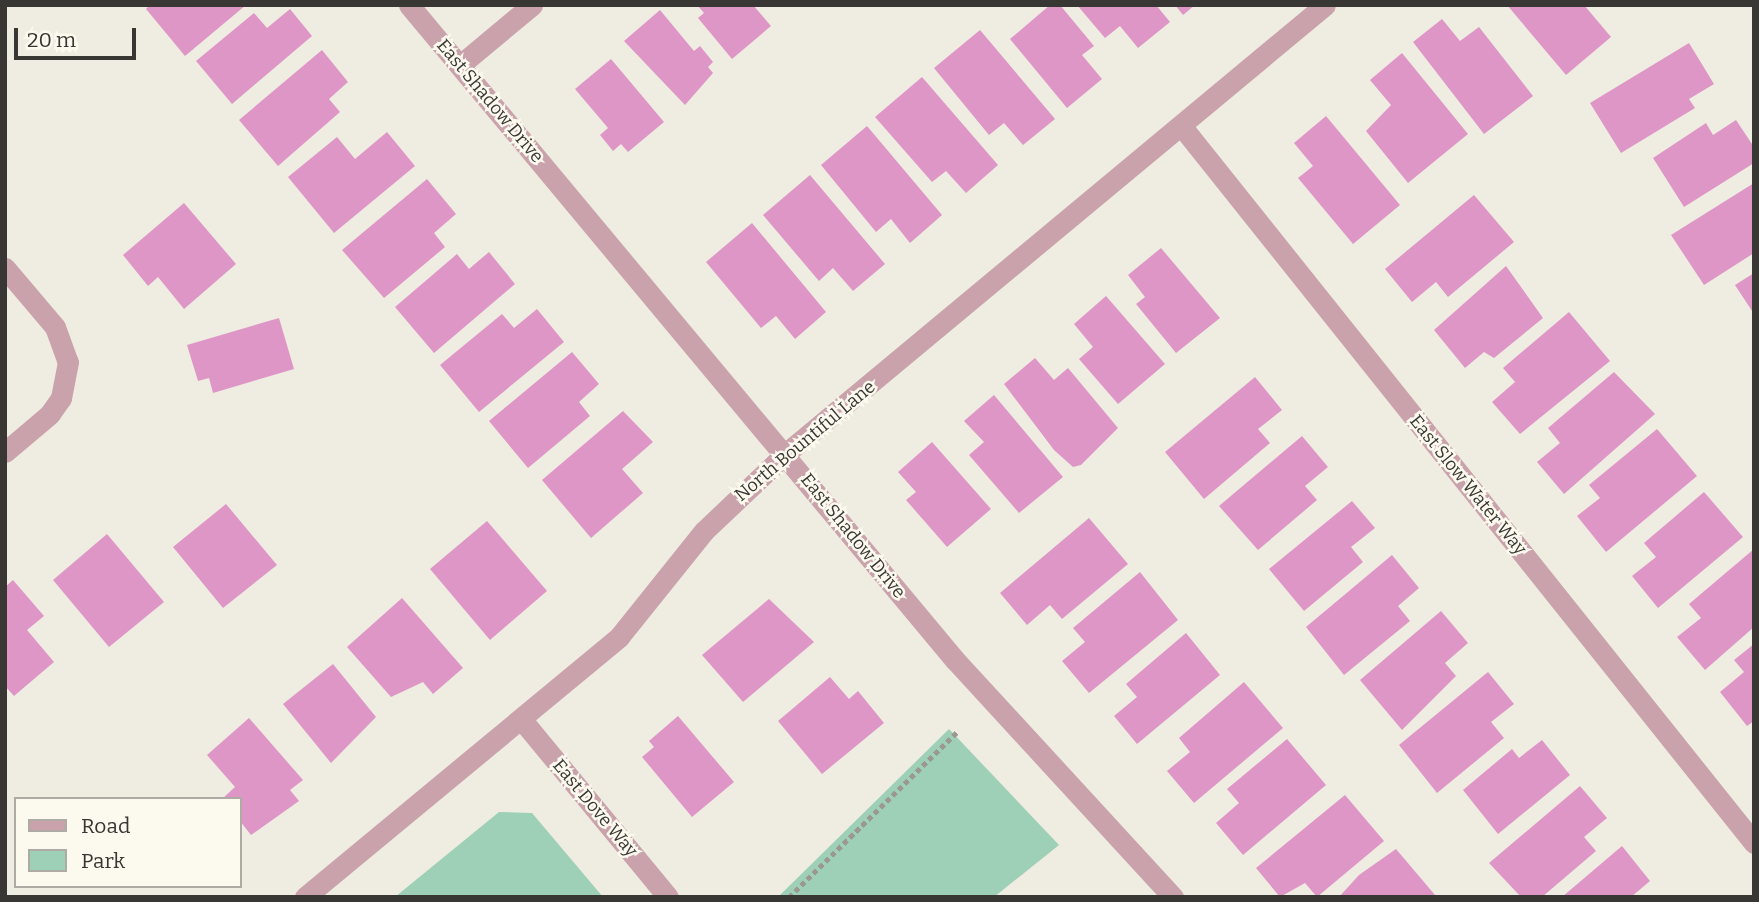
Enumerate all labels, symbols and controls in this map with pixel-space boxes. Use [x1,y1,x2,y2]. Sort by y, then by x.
scale bar [18,14,140,58]
text: 20 m [27,27,76,53]
street label: East Shadow Drive [432,35,548,167]
street label: North Bountiful Lane [730,376,880,506]
street label: East Slow Water Way [1405,411,1531,559]
street label: East Shadow Drive [796,469,910,603]
street label: East Dove Way [548,755,642,861]
legend [14,797,242,888]
text: Road [81,813,130,839]
text: Park [81,848,125,874]

